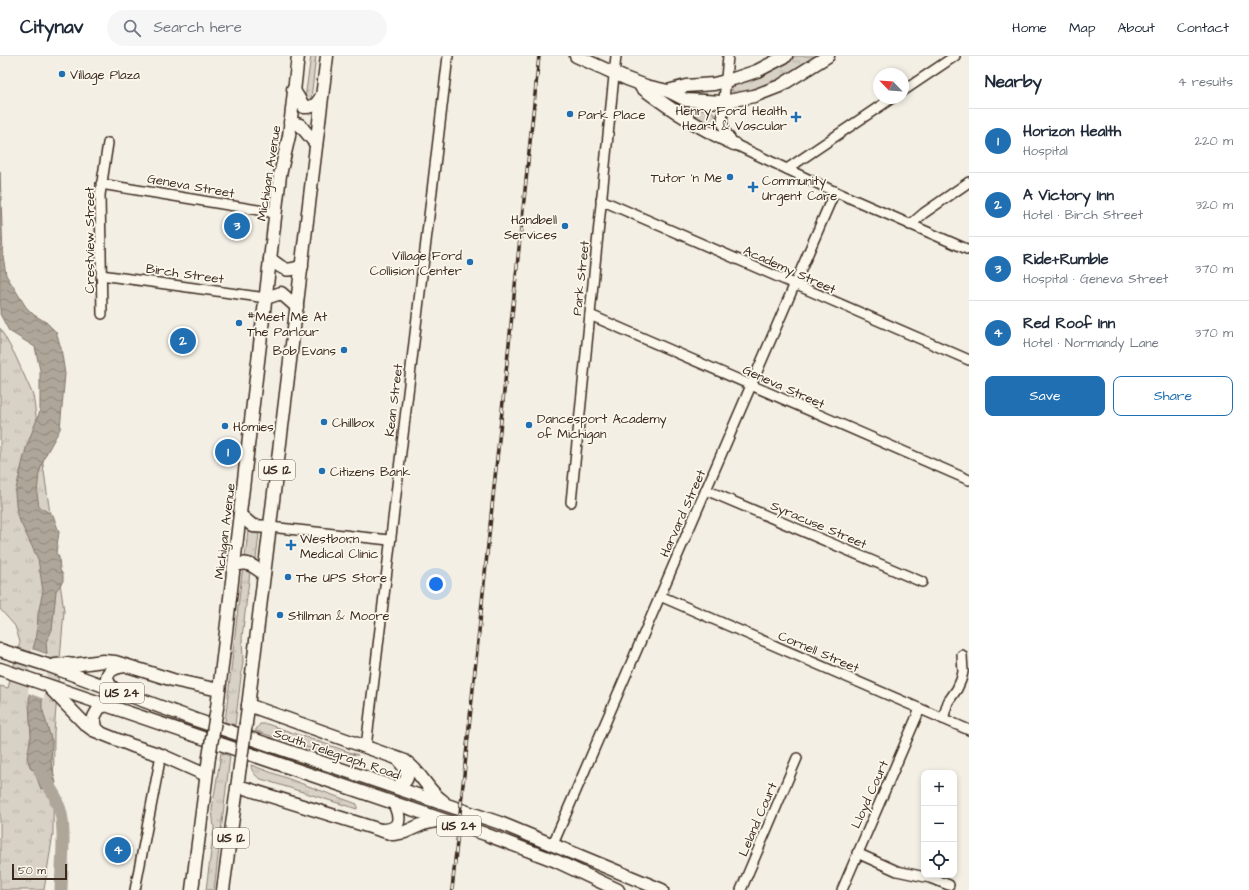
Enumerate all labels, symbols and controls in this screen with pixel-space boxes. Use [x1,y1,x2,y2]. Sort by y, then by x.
search box [107,10,387,46]
text: Citynav [20,14,83,41]
icon: search [121,17,143,39]
text: Search here [153,17,242,38]
text: Home [1012,18,1047,38]
text: Map [1069,18,1095,38]
text: About [1117,18,1155,38]
text: Contact [1177,18,1229,38]
place label: Village Plaza [70,66,140,85]
north arrow [873,68,909,104]
marker: Village Plaza [57,69,67,79]
text: Nearby [985,70,1042,94]
text: 4 results [1178,73,1233,91]
place label: Henry Ford Health Heart & Vascular [675,102,788,135]
place label: Park Place [578,106,645,124]
marker: Park Place [565,109,575,119]
marker: Henry Ford Health Heart & Vascular [790,111,802,123]
text: Horizon Health [1023,121,1121,142]
street label: Michigan Avenue [253,124,286,222]
text: 1 [997,132,999,150]
text: 220 m [1195,132,1233,150]
text: Hospital [1023,142,1068,160]
street label: Geneva Street [146,169,237,203]
place label: Tutor 'n Me [651,169,722,187]
marker: Tutor 'n Me [725,172,735,182]
place label: Community Urgent Care [762,172,837,206]
marker: Community Urgent Care [747,181,759,193]
text: A Victory Inn [1023,185,1114,206]
street label: Crestview Street [81,186,99,293]
text: 2 [994,196,1002,214]
text: 320 m [1195,196,1233,214]
text: Hotel · Birch Street [1023,206,1143,224]
pin: 3 [224,211,250,241]
place label: Handbell Services [504,211,557,244]
marker: Handbell Services [560,221,570,231]
street label: Park Street [568,239,594,317]
street label: Academy Street [740,241,839,300]
place label: Village Ford Collision Center [370,247,462,280]
text: Ride+Rumble [1023,249,1109,270]
marker: Village Ford Collision Center [465,257,475,267]
street label: Birch Street [145,260,226,288]
text: 3 [995,260,1001,278]
text: 370 m [1195,260,1233,278]
text: Hospital · Geneva Street [1023,270,1168,288]
place label: #Meet Me At The Parlour [247,308,328,341]
text: Red Roof Inn [1023,313,1115,334]
marker: #Meet Me At The Parlour [234,318,244,328]
text: 4 [994,324,1002,342]
text: 370 m [1195,324,1233,342]
pin: 2 [170,326,196,356]
text: Hotel · Normandy Lane [1023,334,1159,352]
place label: Bob Evans [273,342,336,360]
marker: Bob Evans [339,345,349,355]
street label: Geneva Street [740,361,828,413]
street label: Kean Street [381,362,407,438]
button: Save [985,376,1105,416]
button: Share [1113,376,1233,416]
place label: Dancesport Academy of Michigan [537,410,667,444]
place label: Chillbox [332,414,375,432]
marker: Chillbox [319,417,329,427]
place label: Homies [233,418,274,436]
marker: Dancesport Academy of Michigan [524,420,534,430]
marker: Homies [220,421,230,431]
pin: 1 [215,437,241,467]
road number: US 12 [259,460,295,480]
place label: Citizens Bank [330,463,410,481]
marker: Citizens Bank [317,466,327,476]
street label: Harvard Street [656,466,711,560]
street label: Michigan Avenue [210,482,241,580]
street label: Syracuse Street [767,497,870,555]
place label: Westborn Medical Clinic [300,530,378,563]
marker: Westborn Medical Clinic [285,539,297,551]
place label: The UPS Store [296,569,387,587]
marker: The UPS Store [283,572,293,582]
your location [426,574,446,594]
place label: Stillman & Moore [288,607,390,625]
marker: Stillman & Moore [275,610,285,620]
street label: Cornell Street [775,627,863,677]
road number: US 24 [100,683,144,703]
street label: South Telegraph Road [271,724,403,785]
street label: Lloyd Court [847,757,894,832]
map controls [921,770,957,878]
button: + [921,770,957,806]
street label: Leland Court [734,779,782,859]
button: − [921,806,957,842]
road number: US 24 [437,816,481,836]
road number: US 12 [213,828,249,848]
pin: 4 [105,835,131,865]
button: locate [921,842,957,878]
scale bar [12,862,67,881]
text: 50 m [18,863,46,878]

